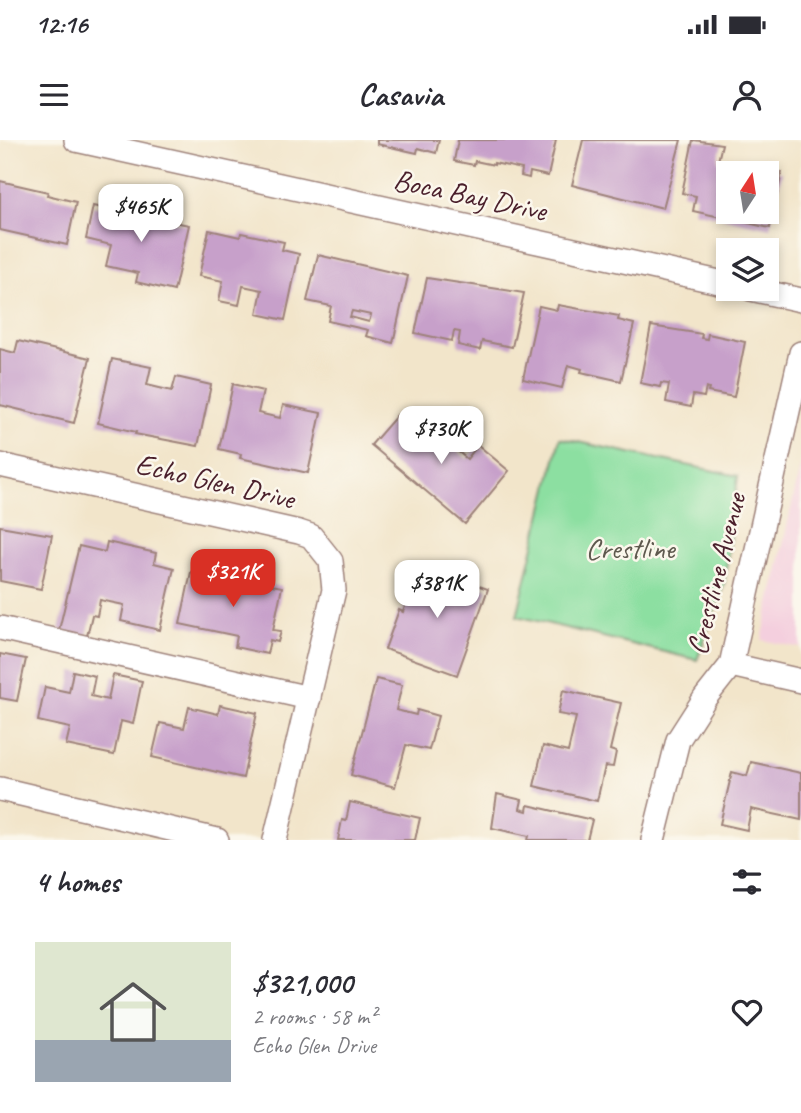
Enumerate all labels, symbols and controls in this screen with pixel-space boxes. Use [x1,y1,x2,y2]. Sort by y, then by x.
text: 12:16 [35,8,88,41]
text: Casavia [358,74,443,115]
icon: menu [35,76,73,114]
icon: person [728,76,766,114]
street label: Boca Bay Drive [390,160,552,230]
north arrow [716,161,779,224]
map controls [716,161,779,301]
pin: $465K [92,184,190,244]
text: $465K [114,192,168,221]
button: layers [716,238,779,301]
pin: $730K [392,406,490,466]
text: $730K [415,414,468,443]
street label: Echo Glen Drive [132,444,300,518]
street label: Crestline Avenue [678,487,755,659]
park label: Crestline [586,529,677,567]
pin: $321K [184,550,282,609]
text: $321K [206,557,260,586]
pin: $381K [388,560,486,620]
text: $381K [410,568,464,597]
text: 4 homes [35,863,120,901]
icon: filters [728,863,766,901]
text: $321,000 [252,964,352,1002]
icon: home [91,970,175,1054]
icon: heart [728,993,766,1031]
text: 2 rooms · 58 m² [252,1002,376,1031]
text: Echo Glen Drive [252,1031,376,1060]

